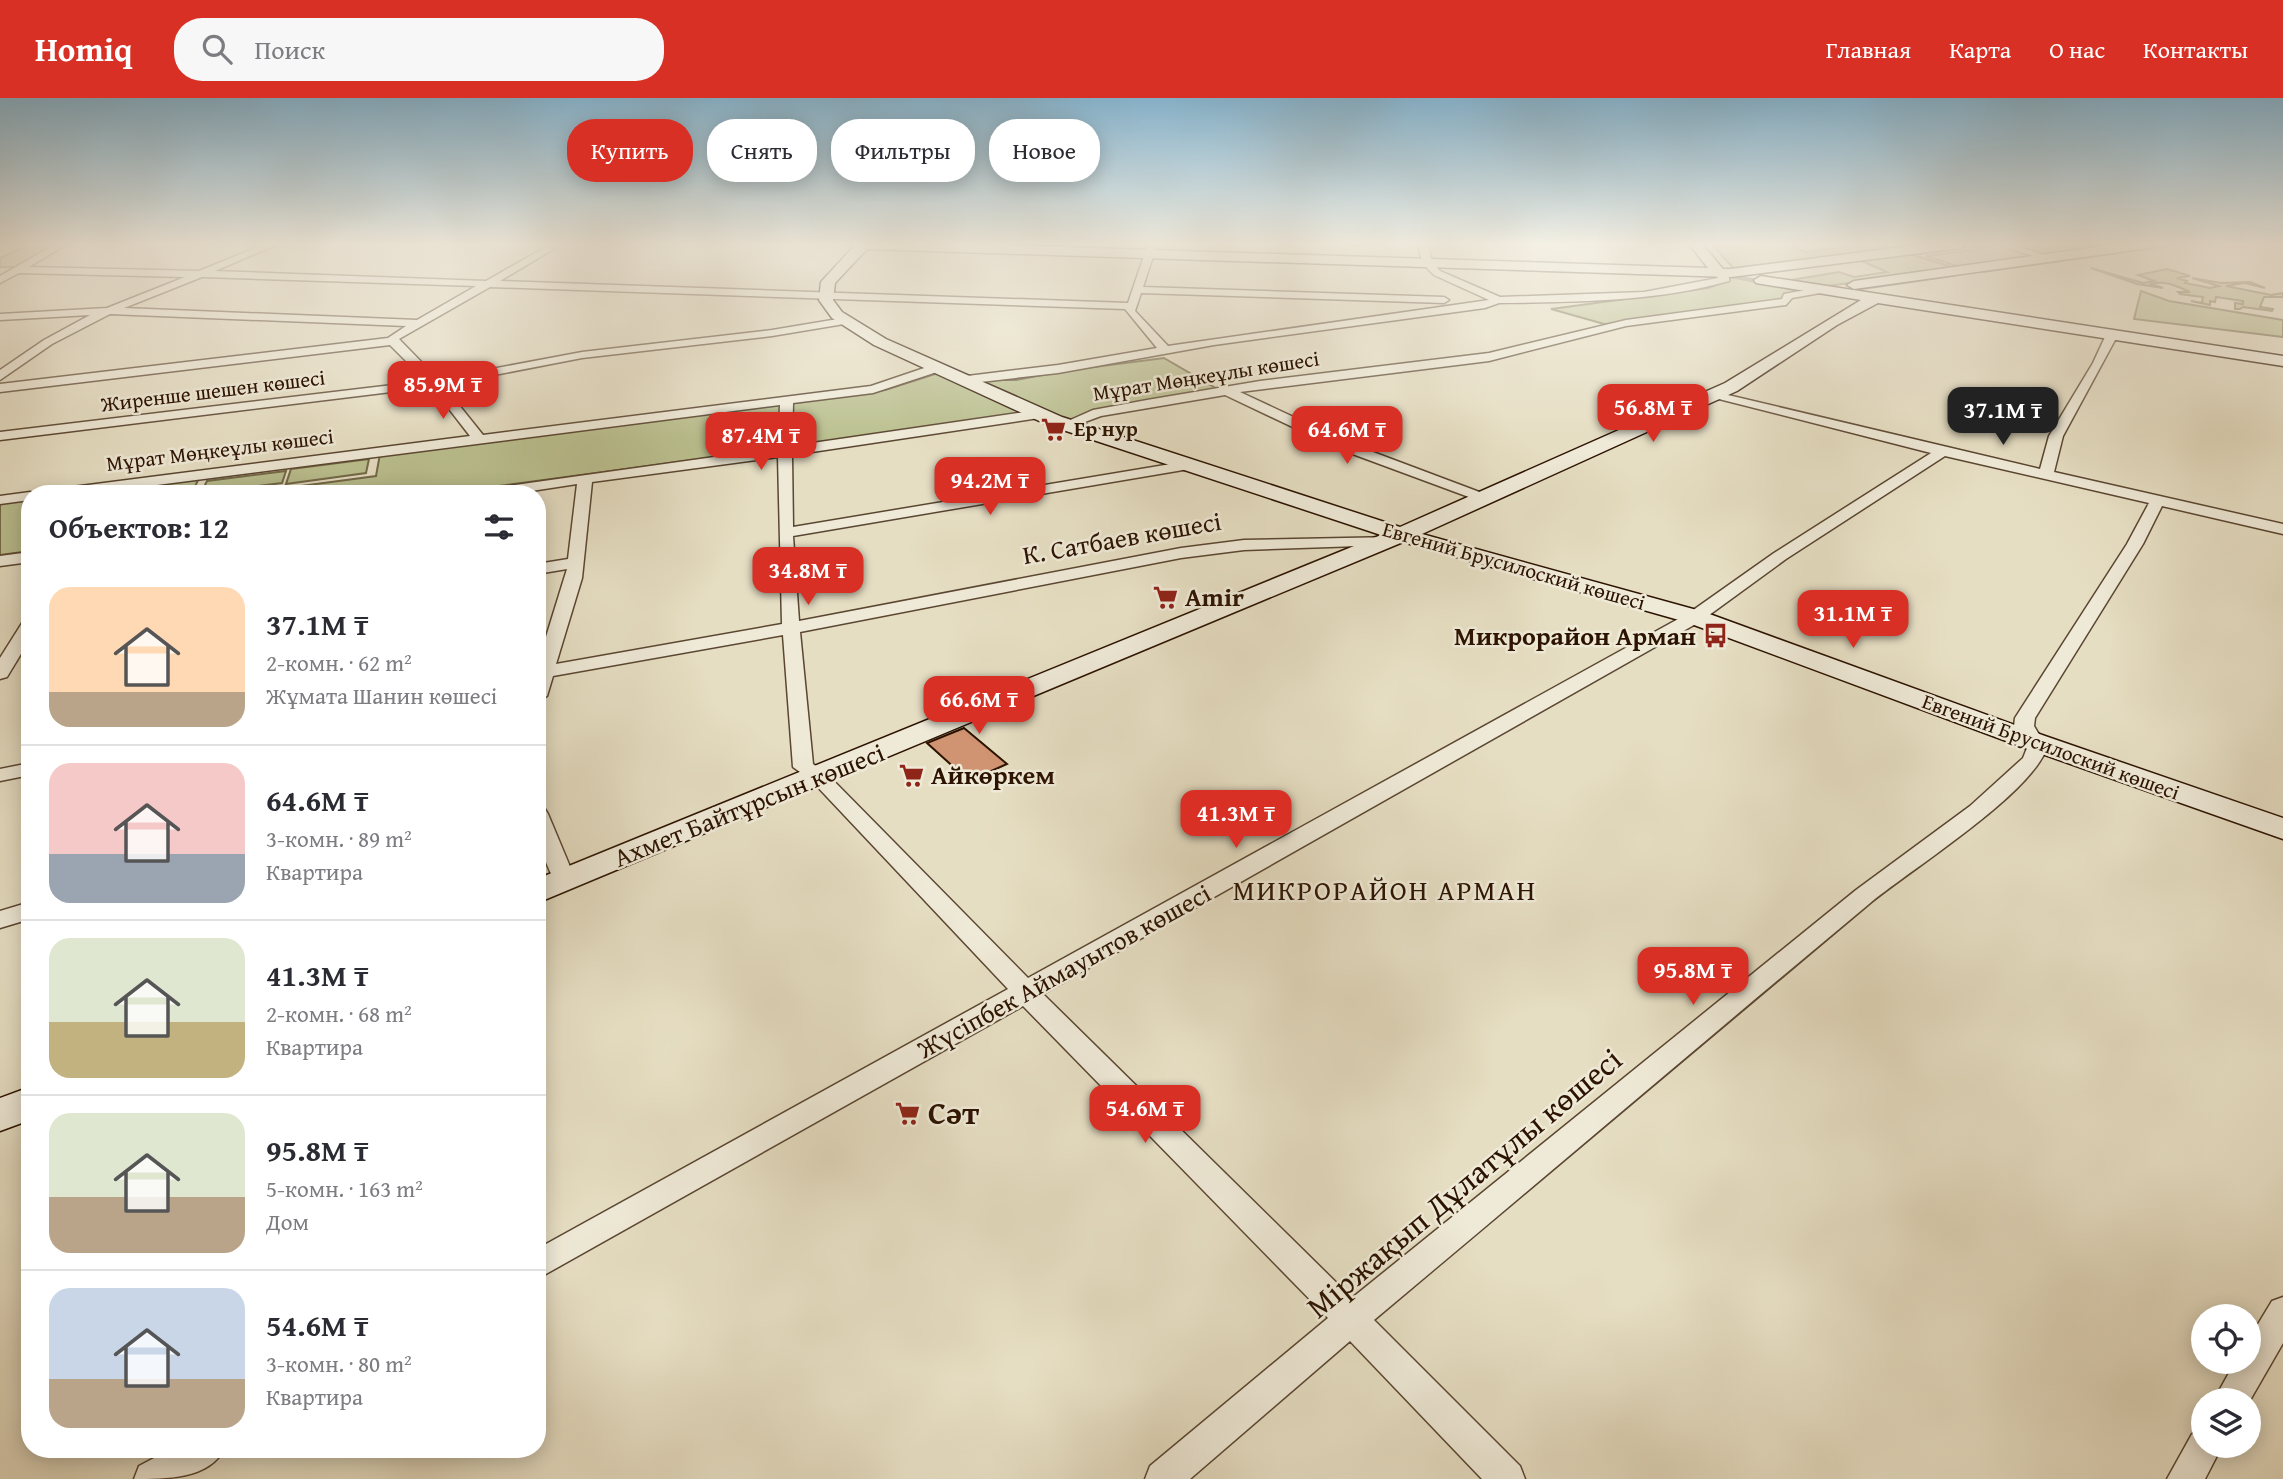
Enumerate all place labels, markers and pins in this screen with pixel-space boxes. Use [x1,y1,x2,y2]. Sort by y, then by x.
pin: 85.9M ₸ [378,362,508,421]
pin: 56.8M ₸ [1588,384,1718,444]
pin: 37.1M ₸ [1938,388,2068,447]
pin: 64.6M ₸ [1282,406,1412,466]
pin: 87.4M ₸ [696,412,826,472]
place label: Ер нур [1074,413,1138,444]
supermarket icon: Ер нур [1040,415,1068,443]
pin: 94.2M ₸ [925,458,1055,517]
pin: 34.8M ₸ [743,547,873,607]
place label: Amir [1185,577,1244,616]
supermarket icon: Amir [1151,583,1179,611]
pin: 31.1M ₸ [1788,590,1918,650]
place label: Микрорайон Арман [1454,616,1696,655]
bus stop icon: Микрорайон Арман [1702,622,1730,650]
pin: 66.6M ₸ [914,676,1044,736]
place label: Айкөркем [931,755,1055,794]
supermarket icon: Айкөркем [897,761,925,789]
pin: 41.3M ₸ [1171,790,1301,850]
pin: 95.8M ₸ [1628,948,1758,1007]
pin: 54.6M ₸ [1080,1086,1210,1145]
place label: Сәт [928,1089,980,1136]
supermarket icon: Сәт [894,1099,922,1127]

